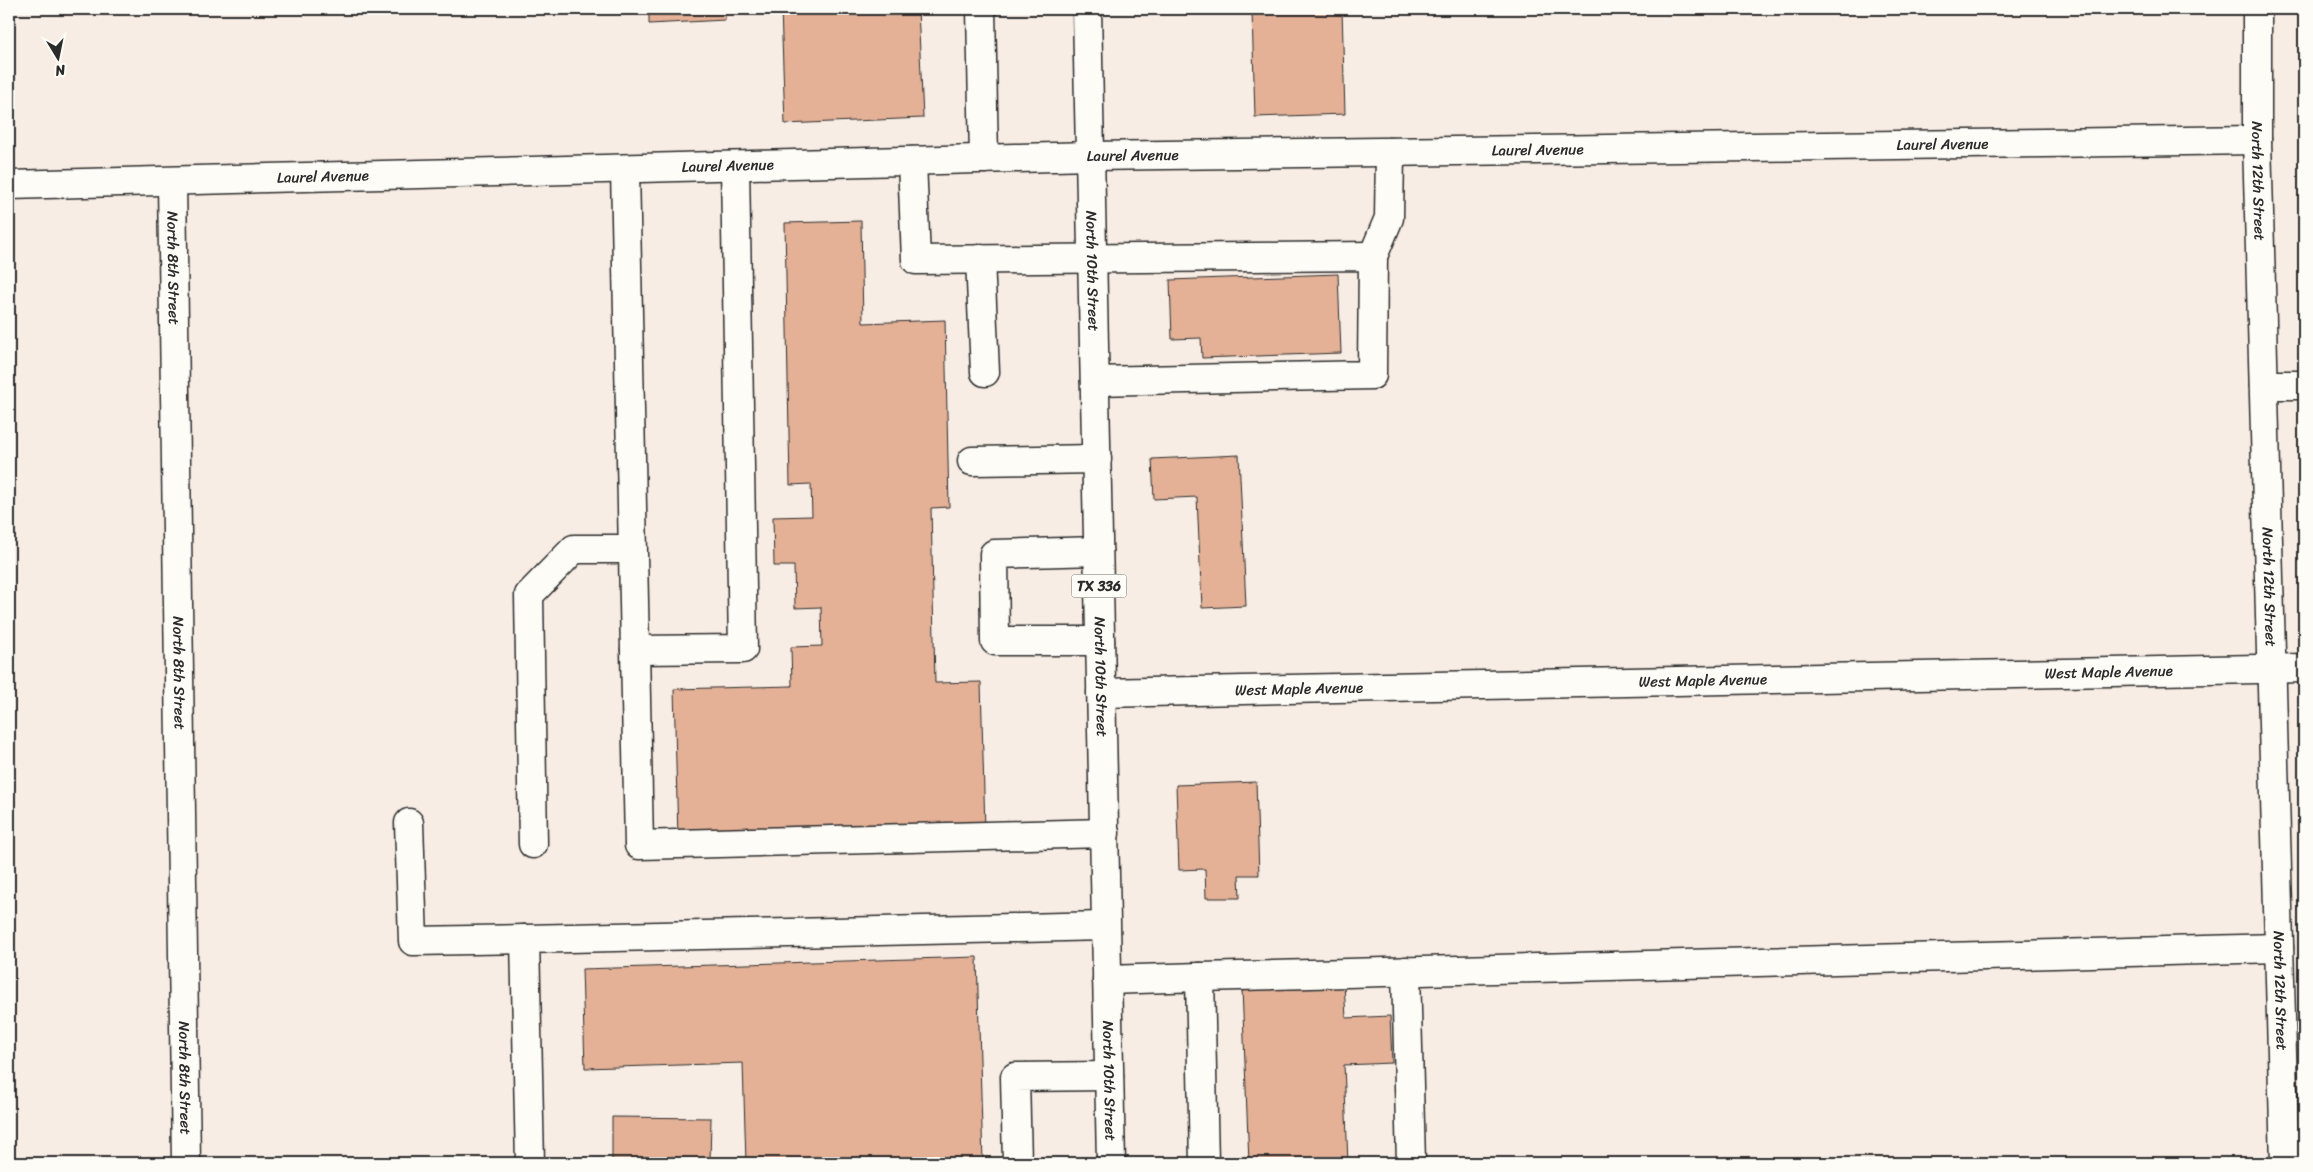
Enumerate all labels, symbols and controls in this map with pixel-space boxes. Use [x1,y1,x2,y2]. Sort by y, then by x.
north arrow [32,32,82,82]
text: N [53,57,68,84]
street label: North 12th Street [2244,121,2273,242]
street label: Laurel Avenue [1896,131,1989,158]
street label: Laurel Avenue [1491,136,1584,163]
street label: Laurel Avenue [1086,142,1179,169]
street label: Laurel Avenue [681,151,774,180]
street label: Laurel Avenue [277,162,369,191]
street label: North 10th Street [1078,210,1107,332]
street label: North 8th Street [159,211,187,325]
street label: North 12th Street [2255,527,2284,647]
road number: TX 336 [1072,574,1126,598]
street label: North 8th Street [165,616,193,730]
street label: North 10th Street [1087,616,1115,738]
street label: West Maple Avenue [2044,658,2173,686]
street label: West Maple Avenue [1638,666,1767,695]
street label: West Maple Avenue [1235,675,1363,703]
street label: North 12th Street [2266,931,2295,1051]
street label: North 10th Street [1095,1020,1124,1142]
street label: North 8th Street [171,1021,199,1135]

